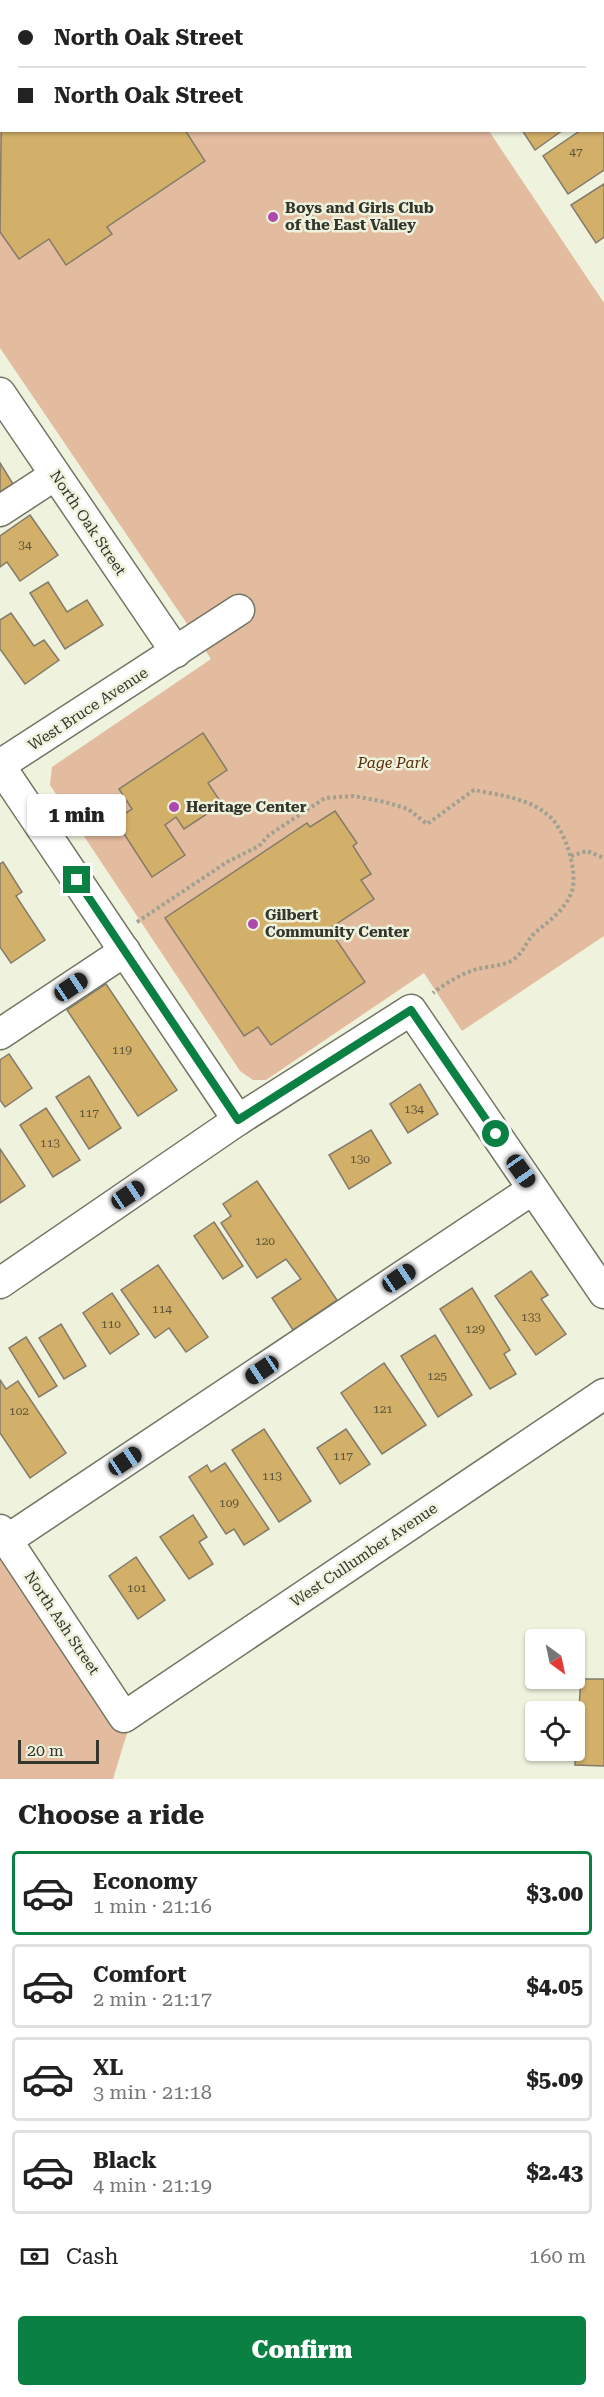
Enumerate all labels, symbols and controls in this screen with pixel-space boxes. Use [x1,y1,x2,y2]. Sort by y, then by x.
text: North Oak Street [54,25,243,50]
text: North Oak Street [54,83,243,108]
house number: 47 [569,145,583,159]
place label: Boys and Girls Club of the East Valley [285,199,434,234]
marker: Boys and Girls Club of the East Valley [266,210,280,224]
street label: North Oak Street [46,467,130,579]
house number: 34 [18,538,32,552]
street label: West Bruce Avenue [25,664,151,754]
park label: Page Park [356,754,429,772]
callout: 1 min [28,793,127,835]
place label: Heritage Center [186,798,307,816]
marker: Heritage Center [167,800,181,814]
text: 1 min [48,803,105,827]
route end [63,866,90,893]
place label: Gilbert Community Center [265,906,410,941]
marker: Gilbert Community Center [246,917,260,931]
car [51,969,91,1005]
house number: 119 [112,1043,132,1057]
house number: 134 [404,1102,424,1116]
house number: 117 [79,1106,99,1120]
route start [482,1120,509,1147]
house number: 113 [40,1136,60,1150]
car [503,1151,539,1191]
house number: 130 [350,1152,370,1166]
car [108,1177,148,1213]
house number: 120 [255,1234,275,1248]
car [379,1260,419,1296]
house number: 114 [152,1302,172,1316]
house number: 133 [521,1310,541,1324]
house number: 110 [101,1317,121,1331]
house number: 129 [465,1322,485,1336]
car [242,1352,282,1388]
house number: 125 [427,1369,447,1383]
house number: 121 [373,1402,393,1416]
house number: 102 [9,1404,29,1418]
car [105,1443,145,1479]
house number: 117 [333,1449,353,1463]
house number: 113 [262,1469,282,1483]
house number: 109 [219,1496,239,1510]
street label: West Cullumber Avenue [287,1499,441,1611]
street label: North Ash Street [21,1568,103,1678]
house number: 101 [127,1581,147,1595]
north arrow [525,1629,585,1689]
map controls [525,1629,585,1761]
button: locate [525,1701,585,1761]
scale bar [18,1737,99,1764]
text: 20 m [27,1741,64,1760]
text: Choose a ride [18,1799,204,1831]
icon: car [21,1866,75,1920]
text: Economy [93,1869,197,1894]
text: $3.00 [526,1881,583,1906]
text: 1 min · 21:16 [93,1894,212,1918]
icon: car [21,1959,75,2013]
text: Comfort [93,1962,186,1987]
text: $4.05 [526,1974,583,1999]
text: 2 min · 21:17 [93,1987,212,2011]
icon: car [21,2052,75,2106]
text: XL [93,2055,123,2080]
text: $5.09 [526,2067,583,2092]
text: 3 min · 21:18 [93,2080,212,2104]
icon: car [21,2145,75,2199]
text: Black [93,2148,157,2173]
text: $2.43 [526,2160,583,2185]
text: 4 min · 21:19 [93,2173,212,2197]
icon: cash [18,2240,51,2273]
text: Cash [66,2244,118,2269]
text: 160 m [529,2244,586,2268]
button: Confirm [18,2316,586,2385]

